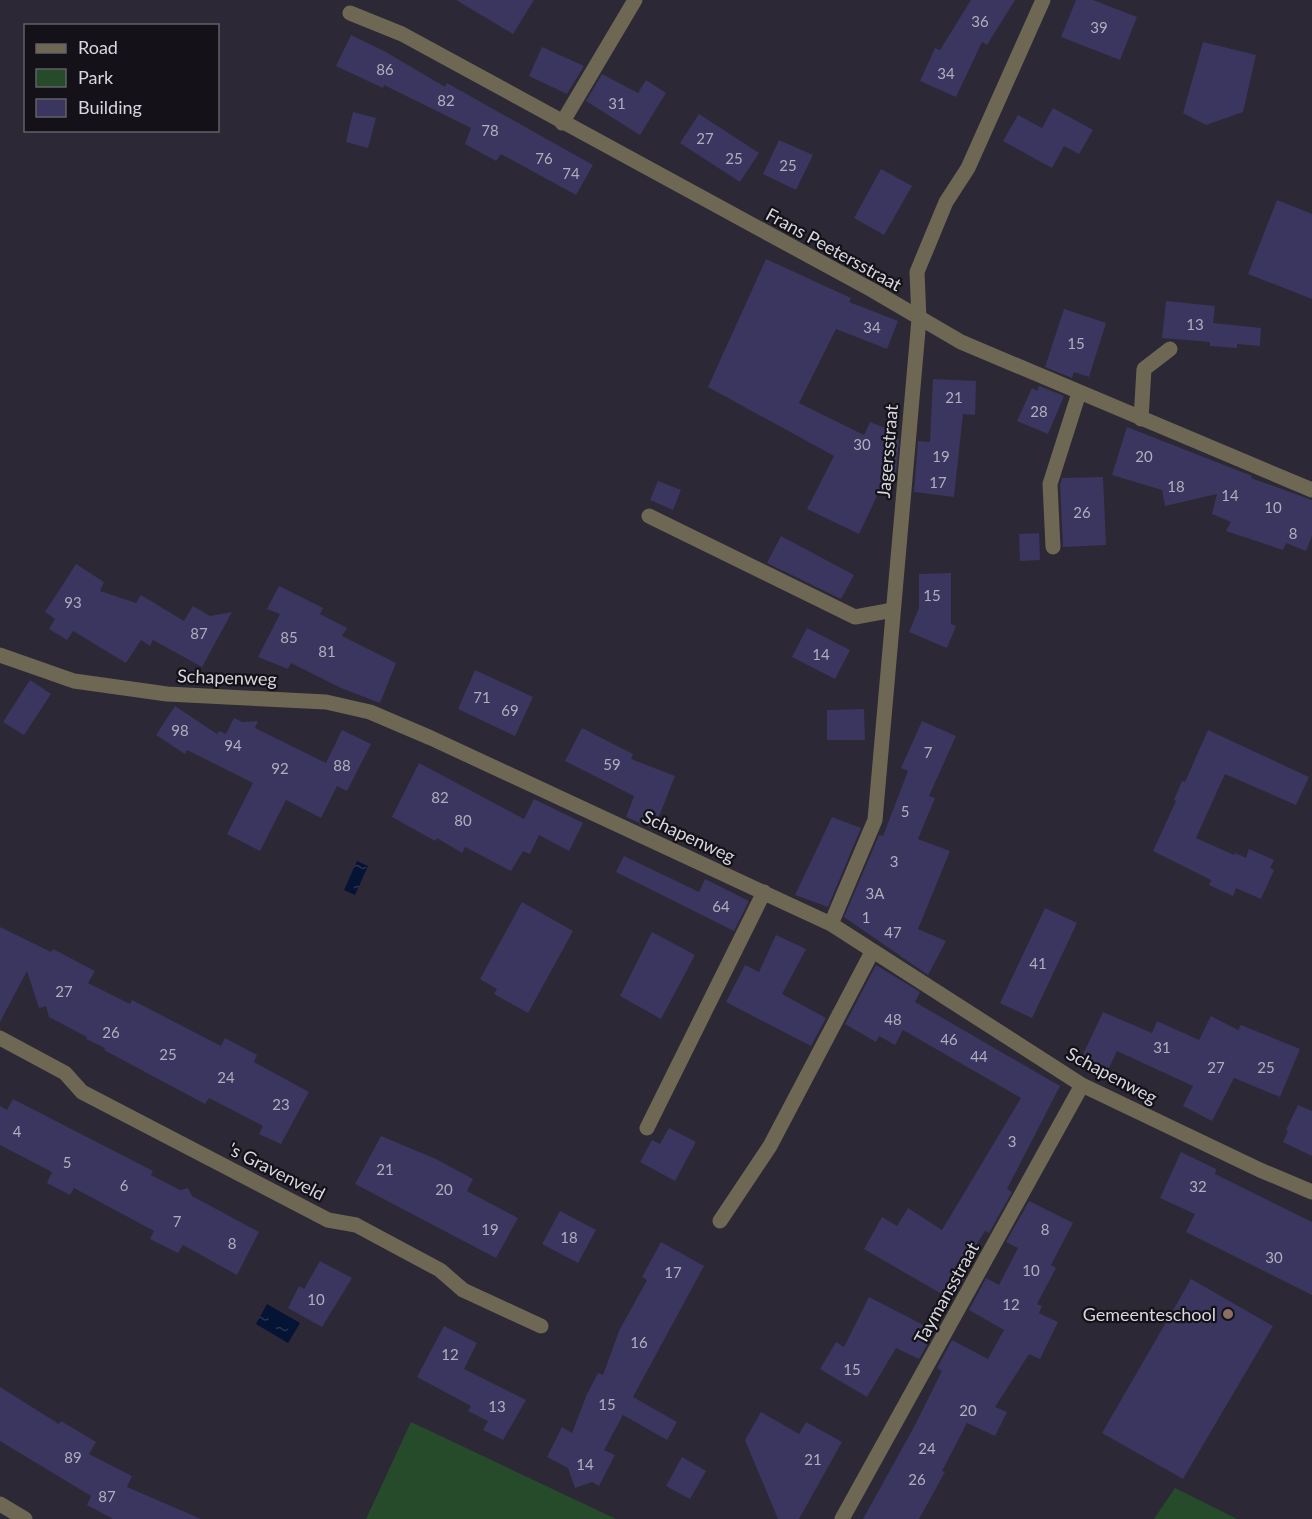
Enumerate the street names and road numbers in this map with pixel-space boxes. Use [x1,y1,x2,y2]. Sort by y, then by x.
street label: Frans Peetersstraat [762,203,906,296]
street label: Jagersstraat [872,403,902,499]
street label: Schapenweg [177,664,277,690]
street label: Schapenweg [639,805,739,867]
street label: Schapenweg [1063,1042,1161,1108]
street label: 's Gravenveld [225,1137,329,1205]
street label: Taymansstraat [909,1238,983,1348]

